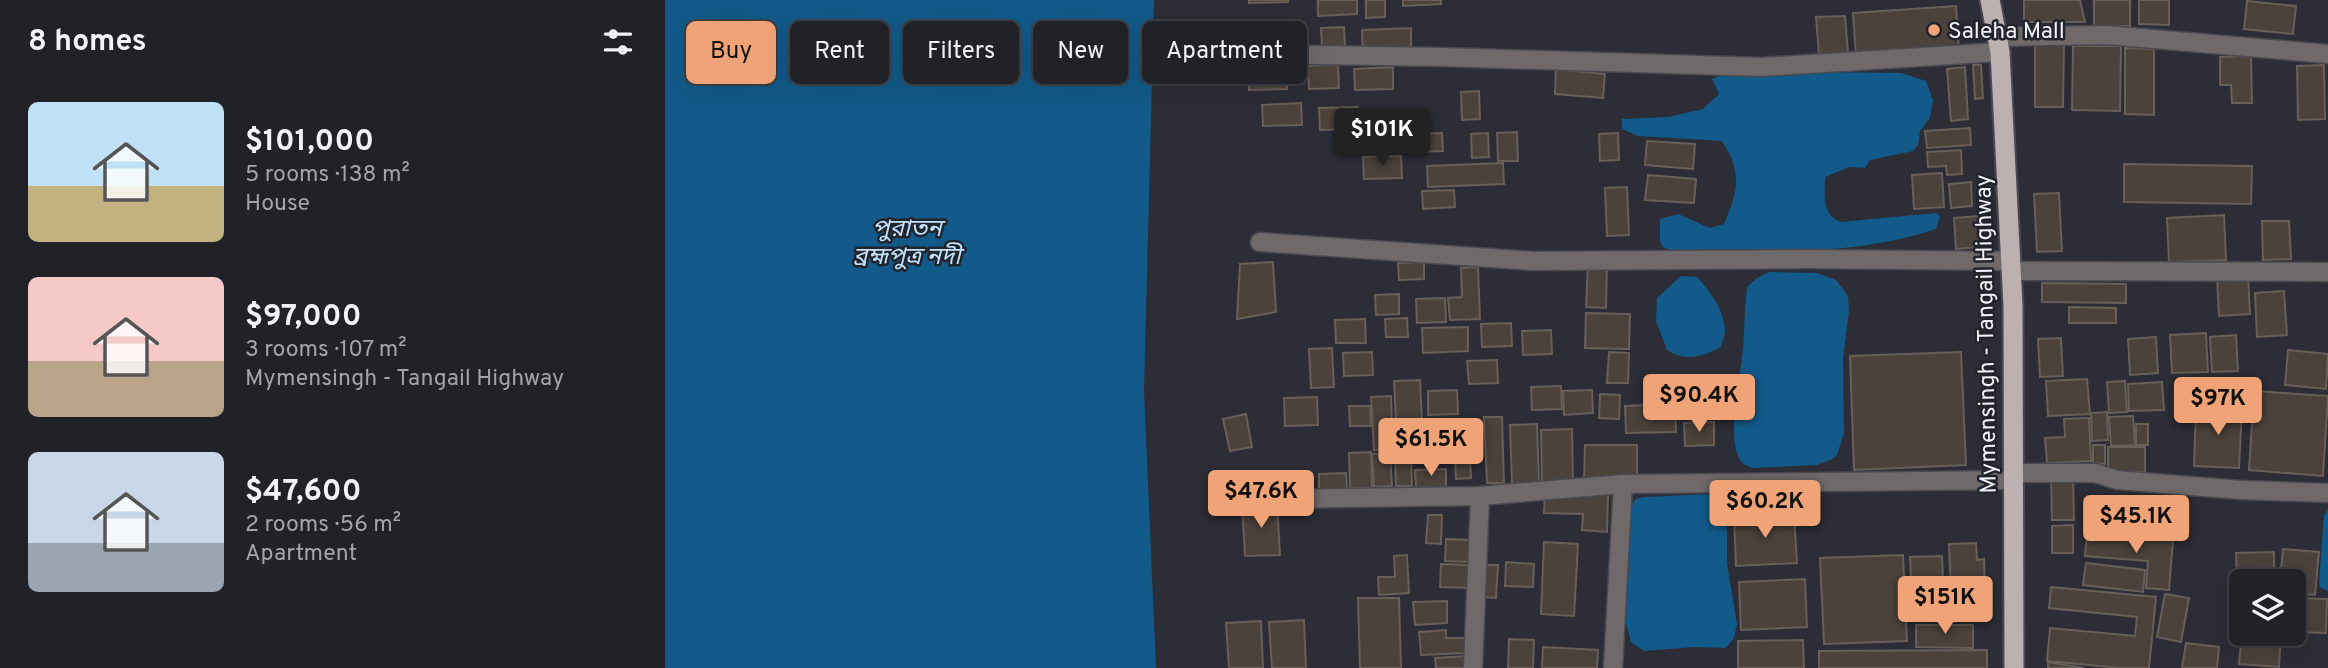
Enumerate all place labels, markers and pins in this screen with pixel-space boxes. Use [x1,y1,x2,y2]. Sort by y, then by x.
place label: Saleha Mall [1948,18,2065,47]
marker: Saleha Mall [1926,22,1942,38]
pin: $101K [1333,108,1431,168]
pin: $90.4K [1642,374,1756,434]
pin: $97K [2177,378,2259,437]
pin: $61.5K [1374,419,1488,478]
pin: $47.6K [1204,470,1318,530]
pin: $60.2K [1708,480,1822,540]
pin: $45.1K [2079,496,2193,555]
pin: $151K [1896,576,1994,636]

